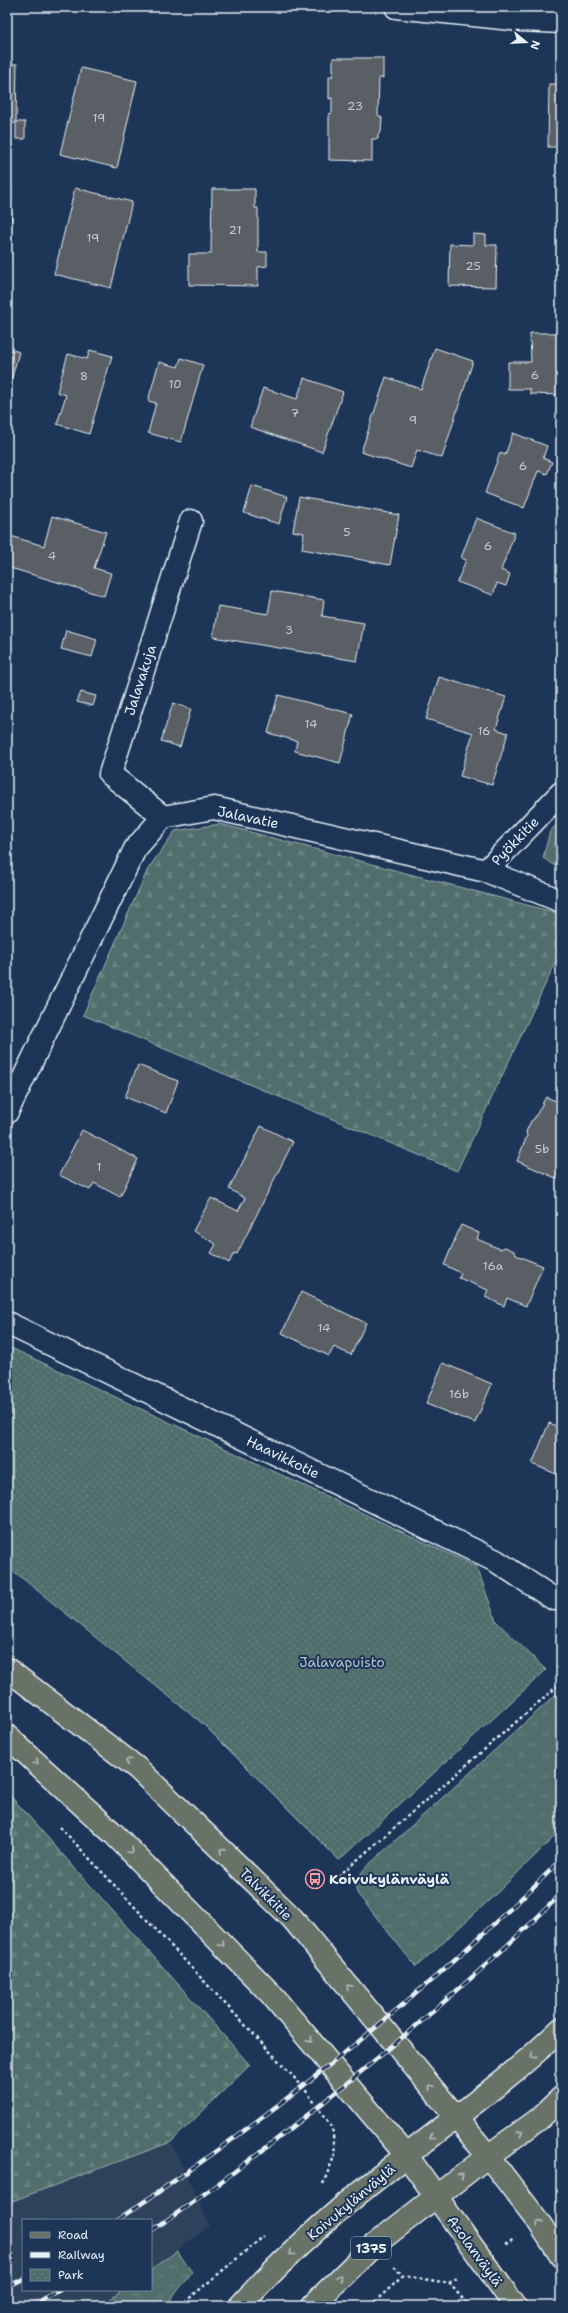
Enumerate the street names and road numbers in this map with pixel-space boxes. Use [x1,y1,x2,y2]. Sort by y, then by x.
street label: Jalavakuja [120,642,160,718]
street label: Jalavatie [216,802,281,832]
street label: Pyökkitie [487,813,543,869]
street label: Haavikkotie [244,1432,323,1482]
street label: Talvikkitie [236,1864,296,1924]
street label: Koivukylänväylä [303,2160,399,2244]
street label: Asolanväylä [443,2212,507,2290]
road number: 1375 [351,2237,391,2259]

